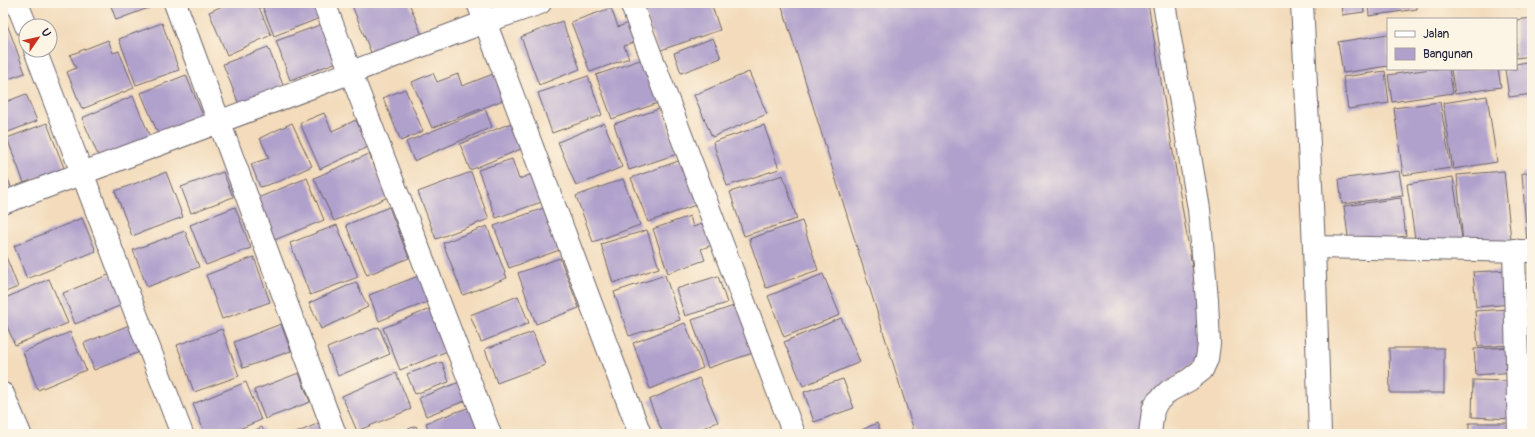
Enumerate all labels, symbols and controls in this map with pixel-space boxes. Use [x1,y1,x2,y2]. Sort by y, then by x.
north arrow [18,18,58,58]
legend [1387,18,1517,70]
text: U [38,26,53,39]
text: Jalan [1423,27,1449,42]
text: Bangunan [1423,47,1473,62]

